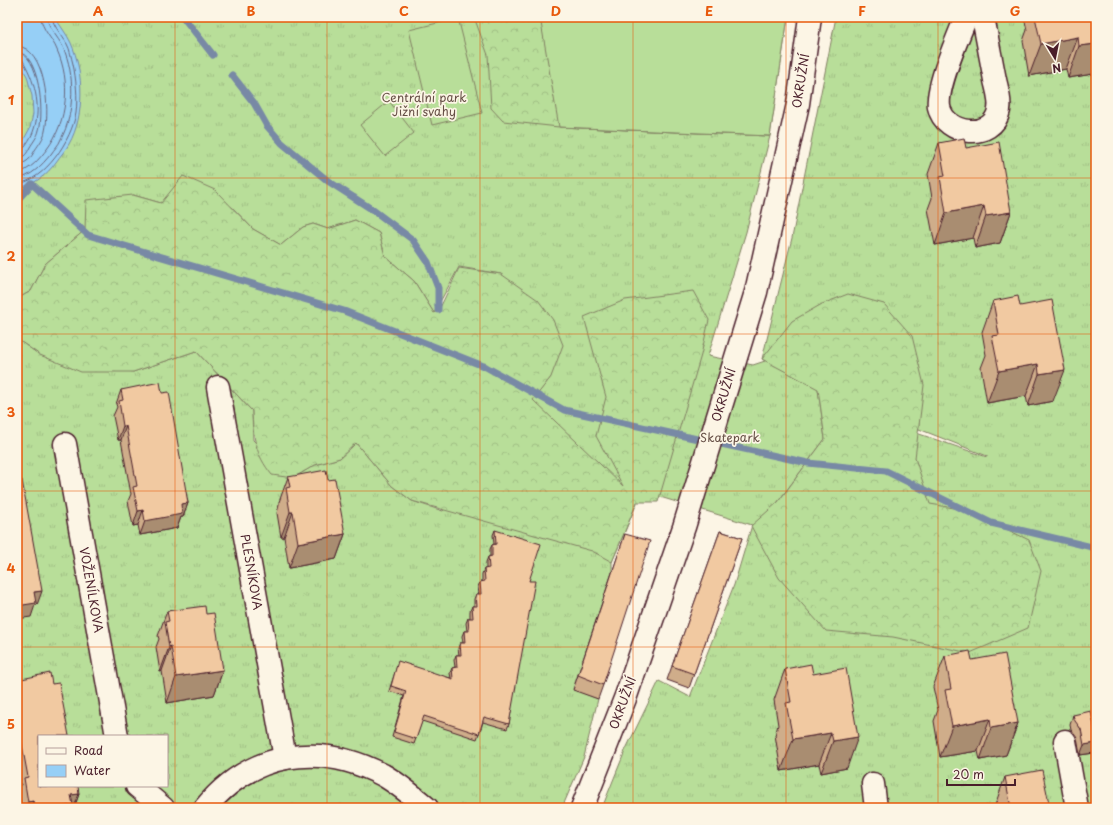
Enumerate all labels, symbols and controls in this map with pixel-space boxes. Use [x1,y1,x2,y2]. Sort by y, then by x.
text: A [93,1,103,20]
text: B [247,1,256,20]
text: C [399,1,409,20]
text: D [551,1,561,20]
text: E [705,1,713,20]
text: F [858,1,866,20]
text: G [1010,1,1020,20]
north arrow [1035,38,1075,78]
street label: OKRUŽNÍ [787,52,813,109]
text: N [1051,59,1063,78]
park label: Centrální park Jižní svahy [381,88,467,120]
text: 1 [8,90,14,109]
text: 2 [6,246,16,265]
street label: OKRUŽNÍ [706,366,740,424]
text: 3 [7,402,16,421]
park label: Skatepark [700,428,760,446]
street label: PLESNÍKOVA [236,533,268,611]
street label: VOŽENÍLKOVA [76,546,108,634]
text: 4 [7,558,16,577]
street label: OKRUŽNÍ [604,674,640,732]
text: 5 [7,714,15,733]
legend [38,735,168,787]
text: Road [74,741,103,759]
text: Water [74,761,111,779]
scale bar [947,761,1015,787]
text: 20 m [953,765,984,783]

